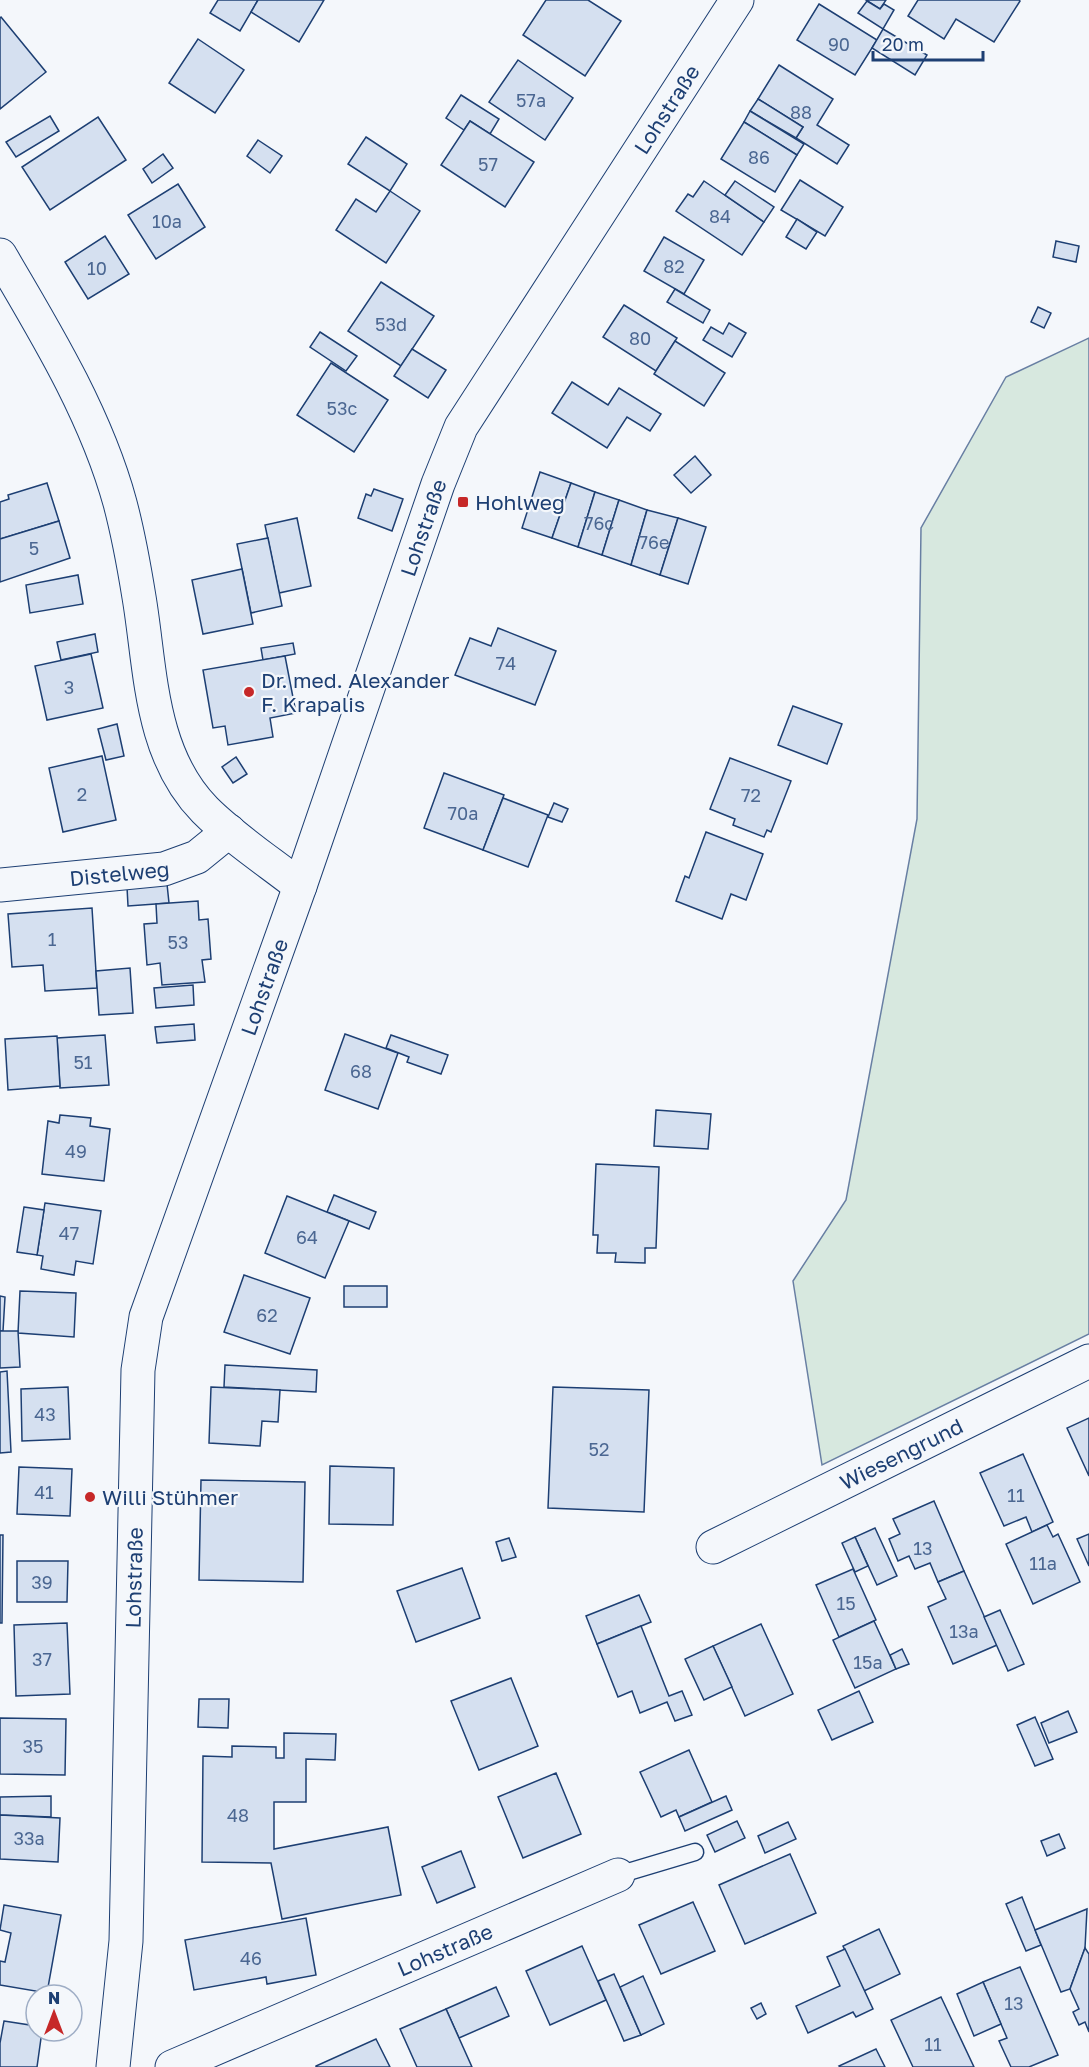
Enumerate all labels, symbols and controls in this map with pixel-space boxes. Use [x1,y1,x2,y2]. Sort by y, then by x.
scale bar [873,24,982,62]
house number: 90 [828,33,850,55]
text: 20 m [882,33,924,55]
street label: Lohstraße [628,60,705,159]
house number: 57a [516,89,546,111]
house number: 88 [790,101,812,123]
house number: 86 [748,146,770,168]
house number: 57 [478,153,498,175]
house number: 84 [709,205,731,227]
house number: 10a [152,210,182,232]
house number: 82 [663,255,685,277]
house number: 10 [87,257,107,279]
house number: 53d [375,313,407,335]
house number: 80 [629,327,651,349]
house number: 53c [327,397,358,419]
street label: Lohstraße [394,476,452,580]
place label: Hohlweg [475,489,565,515]
marker: Hohlweg [456,495,470,509]
house number: 76c [584,512,614,534]
house number: 76e [639,531,669,553]
house number: 5 [29,537,39,559]
house number: 74 [496,652,516,674]
place label: Dr. med. Alexander F. Krapalis [261,667,449,717]
house number: 3 [64,676,74,698]
marker: Dr. med. Alexander F. Krapalis [242,685,256,699]
house number: 2 [77,783,87,805]
house number: 72 [741,784,761,806]
house number: 70a [448,802,478,824]
street label: Distelweg [68,856,171,891]
house number: 1 [48,928,57,950]
house number: 53 [168,931,188,953]
street label: Lohstraße [235,935,293,1039]
house number: 51 [73,1051,93,1073]
house number: 68 [350,1060,372,1082]
house number: 49 [65,1140,87,1162]
house number: 47 [59,1222,79,1244]
house number: 64 [296,1226,318,1248]
house number: 62 [256,1304,278,1326]
house number: 43 [34,1403,56,1425]
street label: Wiesengrund [835,1413,967,1495]
house number: 52 [589,1438,609,1460]
house number: 41 [34,1481,54,1503]
place label: Willi Stühmer [102,1484,238,1510]
house number: 11 [1007,1484,1025,1506]
marker: Willi Stühmer [83,1490,97,1504]
street label: Lohstraße [120,1527,148,1629]
house number: 13 [913,1537,933,1559]
house number: 11a [1029,1552,1057,1574]
house number: 39 [31,1571,53,1593]
house number: 15 [836,1592,856,1614]
house number: 13a [949,1620,979,1642]
house number: 37 [32,1648,52,1670]
house number: 15a [853,1651,883,1673]
house number: 35 [23,1735,43,1757]
house number: 48 [227,1804,249,1826]
house number: 33a [13,1827,45,1849]
street label: Lohstraße [393,1918,496,1981]
house number: 46 [240,1947,262,1969]
north arrow [24,1983,84,2043]
text: N [48,1988,60,2008]
house number: 13 [1004,1992,1024,2014]
house number: 11 [924,2033,942,2055]

